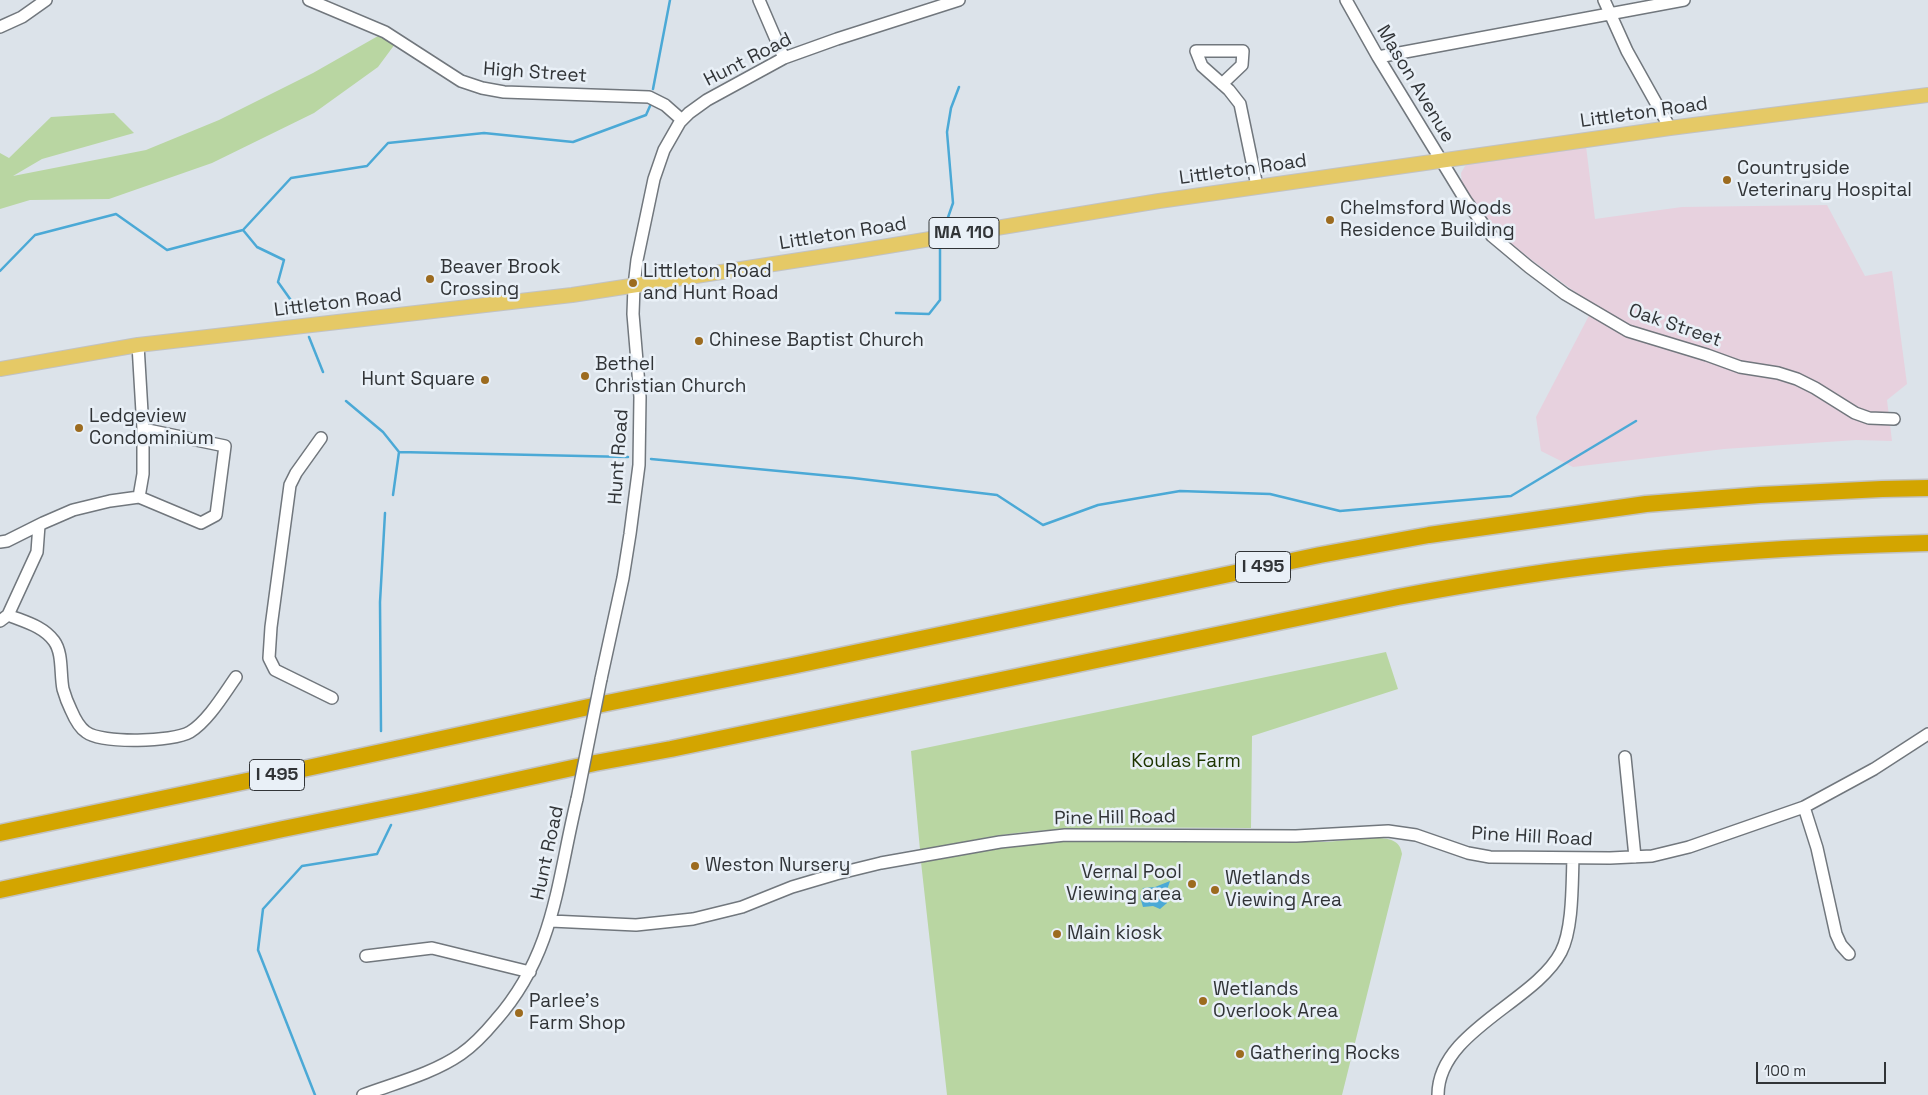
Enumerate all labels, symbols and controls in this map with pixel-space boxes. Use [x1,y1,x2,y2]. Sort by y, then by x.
street label: Mason Avenue [1371,21,1459,147]
street label: Hunt Road [700,28,796,92]
street label: High Street [482,58,588,88]
street label: Littleton Road [1579,93,1709,133]
street label: Littleton Road [1178,150,1308,190]
place label: Countryside Veterinary Hospital [1737,158,1912,202]
marker: Countryside Veterinary Hospital [1721,174,1733,186]
place label: Chelmsford Woods Residence Building [1340,198,1515,242]
street label: Littleton Road [778,213,908,255]
marker: Chelmsford Woods Residence Building [1324,214,1336,226]
road number: MA 110 [929,218,999,248]
place label: Beaver Brook Crossing [440,257,560,301]
place label: Littleton Road and Hunt Road [643,261,778,305]
marker: Beaver Brook Crossing [424,273,436,285]
marker: Littleton Road and Hunt Road [627,277,639,289]
street label: Littleton Road [273,284,403,322]
street label: Oak Street [1626,299,1724,353]
place label: Chinese Baptist Church [709,330,924,352]
marker: Chinese Baptist Church [693,335,705,347]
place label: Bethel Christian Church [595,354,746,398]
place label: Hunt Square [361,369,475,391]
marker: Bethel Christian Church [579,370,591,382]
marker: Hunt Square [479,374,491,386]
place label: Ledgeview Condominium [89,406,214,450]
street label: Hunt Road [604,408,634,506]
marker: Ledgeview Condominium [73,422,85,434]
road number: I 495 [1236,552,1290,582]
park label: Koulas Farm [1131,751,1241,773]
road number: I 495 [250,760,304,790]
street label: Hunt Road [527,804,569,902]
street label: Pine Hill Road [1054,806,1176,830]
street label: Pine Hill Road [1471,822,1593,852]
place label: Weston Nursery [705,855,850,877]
marker: Weston Nursery [689,860,701,872]
place label: Vernal Pool Viewing area [1066,862,1182,906]
place label: Wetlands Viewing Area [1225,868,1342,912]
marker: Vernal Pool Viewing area [1186,878,1198,890]
marker: Wetlands Viewing Area [1209,884,1221,896]
place label: Main kiosk [1067,923,1162,945]
marker: Main kiosk [1051,928,1063,940]
place label: Wetlands Overlook Area [1213,979,1338,1023]
place label: Parlee's Farm Shop [529,991,626,1035]
marker: Wetlands Overlook Area [1197,995,1209,1007]
marker: Parlee's Farm Shop [513,1007,525,1019]
place label: Gathering Rocks [1250,1043,1400,1065]
marker: Gathering Rocks [1234,1048,1246,1060]
scale bar [1758,1052,1888,1084]
text: 100 m [1764,1061,1806,1080]

